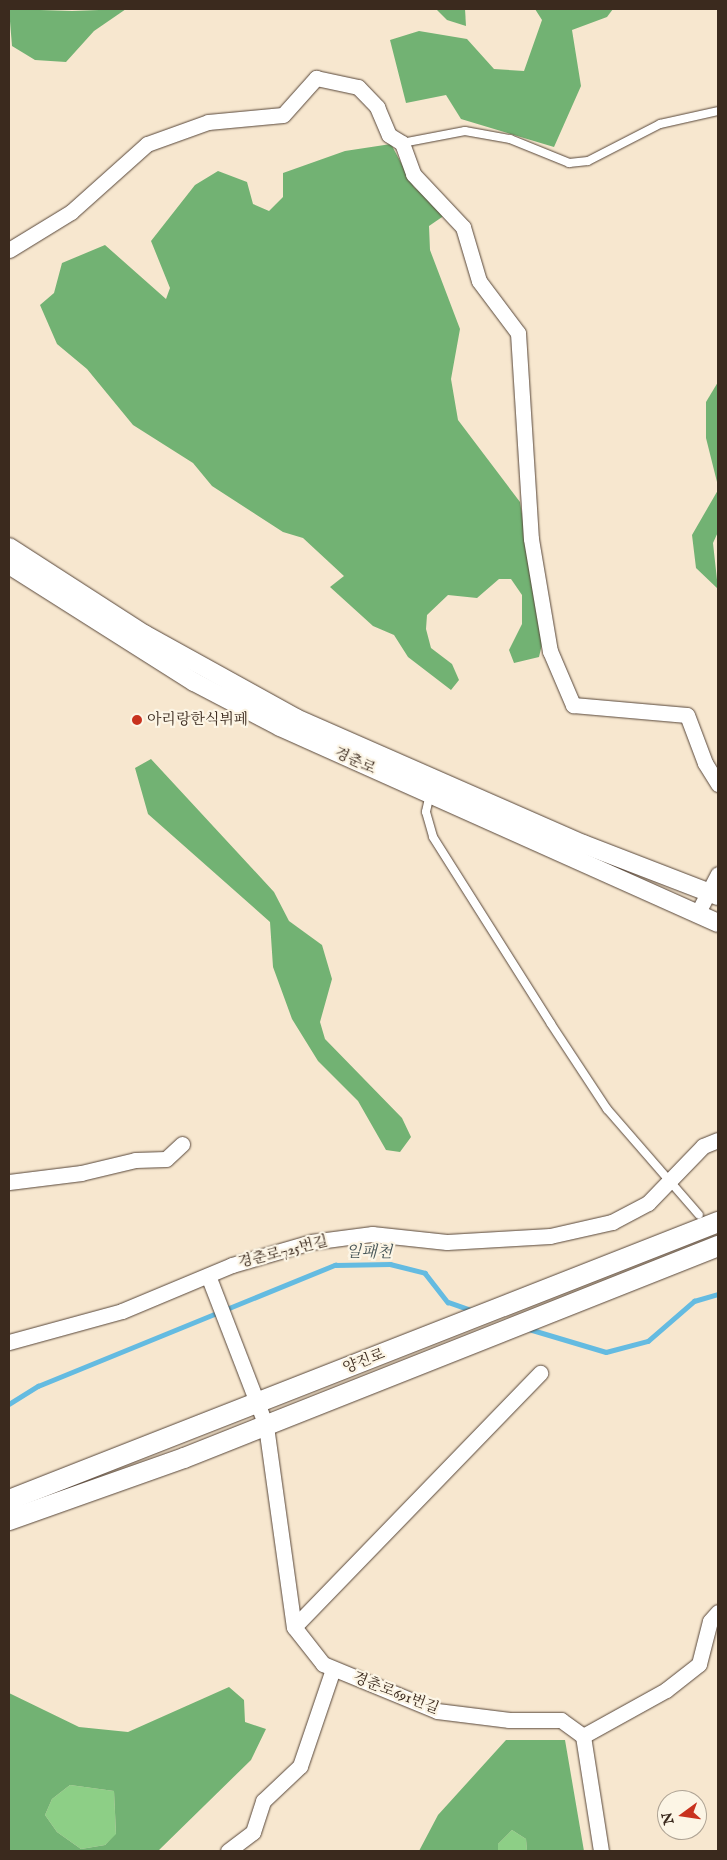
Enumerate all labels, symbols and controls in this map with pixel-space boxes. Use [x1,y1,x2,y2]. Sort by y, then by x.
place label: 아리랑한식뷔페 [147,711,248,729]
marker: 아리랑한식뷔페 [131,714,143,726]
street label: 경춘로 [331,744,379,778]
street label: 경춘로725번길 [236,1232,330,1272]
water label: 일패천 [346,1243,392,1263]
street label: 양진로 [340,1345,388,1377]
street label: 경춘로691번길 [350,1668,442,1718]
north arrow [657,1790,707,1840]
text: N [658,1810,679,1826]

